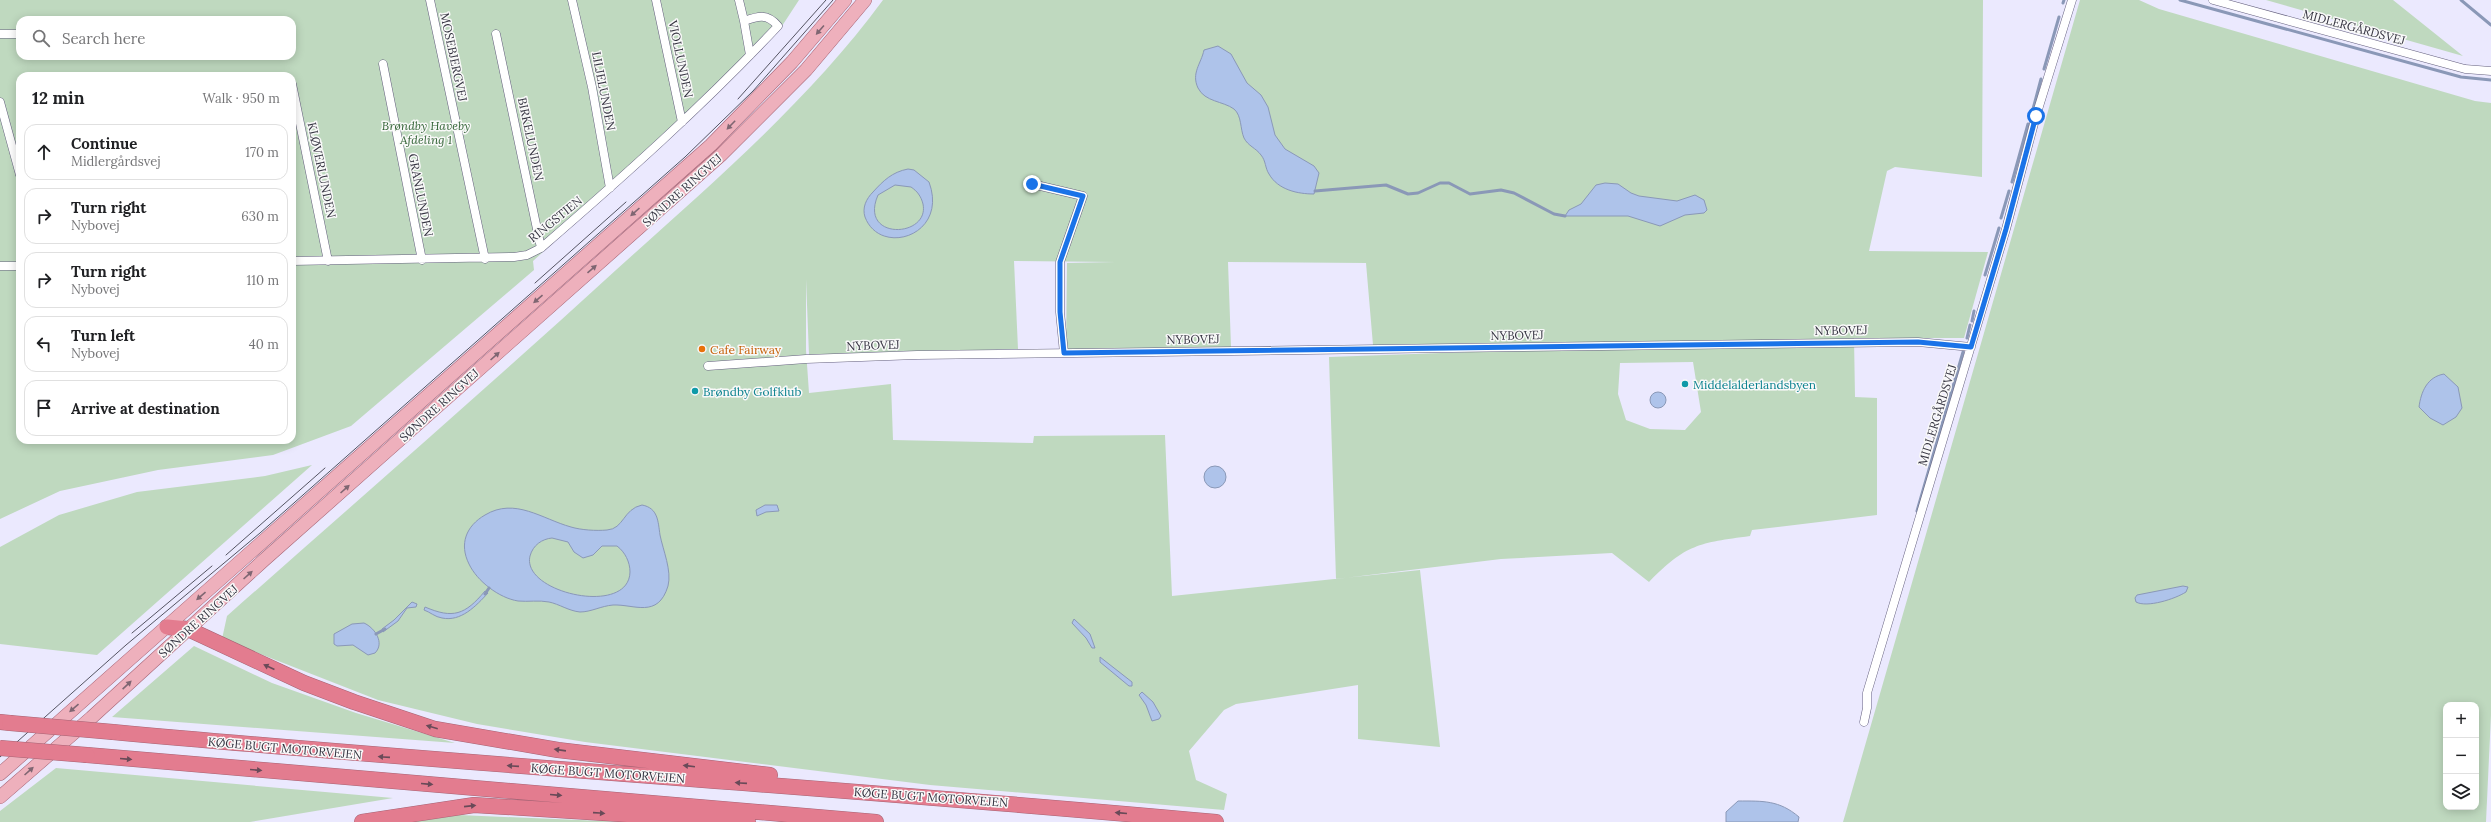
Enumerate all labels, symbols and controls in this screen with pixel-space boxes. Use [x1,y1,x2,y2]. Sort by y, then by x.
street label: MIDLERGÅRDSVEJ [2301,6,2407,48]
street label: MOSEBJERGVEJ [437,11,471,103]
search box [16,16,296,60]
street label: VIOLLUNDEN [665,18,696,99]
one-way arrow [815,25,825,35]
icon: search [30,27,52,49]
text: Search here [62,29,145,48]
street label: LILJELUNDEN [589,50,619,132]
text: 12 min [32,87,84,109]
text: Walk · 950 m [203,90,280,107]
street label: BIRKELUNDEN [515,96,547,182]
route start [2027,107,2045,125]
park label: Brøndby Haveby Afdeling 1 [382,118,470,147]
one-way arrow [726,120,736,130]
street label: KLØVERLUNDEN [305,121,339,219]
text: Continue [71,134,137,153]
icon: ahead [33,141,55,163]
text: 170 m [245,144,279,161]
street label: SØNDRE RINGVEJ [639,150,725,230]
street label: GRANLUNDEN [406,152,436,238]
text: Midlergårdsvej [71,153,161,170]
route end [1023,175,1041,193]
street label: RINGSTIEN [525,193,585,245]
text: Turn right [71,198,147,217]
icon: right [33,205,55,227]
text: 630 m [241,208,279,225]
one-way arrow [630,208,641,217]
text: Nybovej [71,217,120,234]
text: Turn right [71,262,147,281]
one-way arrow [587,265,597,274]
icon: right [33,269,55,291]
text: 110 m [246,272,279,289]
text: Nybovej [71,281,120,298]
one-way arrow [533,294,543,303]
street label: NYBOVEJ [1814,322,1868,338]
text: Turn left [71,326,135,345]
street label: NYBOVEJ [1490,327,1544,343]
street label: NYBOVEJ [1166,331,1220,347]
icon: left [33,333,55,355]
text: 40 m [249,336,279,353]
street label: NYBOVEJ [846,337,900,353]
place label: Cafe Fairway [710,342,782,357]
marker: Cafe Fairway [697,344,707,354]
text: Nybovej [71,345,120,362]
one-way arrow [490,351,500,360]
street label: MIDLERGÅRDSVEJ [1914,362,1960,468]
street label: SØNDRE RINGVEJ [396,365,482,445]
place label: Middelalderlandsbyen [1693,377,1816,392]
marker: Middelalderlandsbyen [1680,379,1690,389]
place label: Brøndby Golfklub [703,384,801,399]
marker: Brøndby Golfklub [690,386,700,396]
icon: arrive [33,397,55,419]
text: Arrive at destination [71,399,220,418]
one-way arrow [340,484,351,493]
one-way arrow [244,571,253,580]
street label: SØNDRE RINGVEJ [155,581,241,661]
one-way arrow [197,591,206,600]
one-way arrow [263,664,274,670]
one-way arrow [122,681,132,690]
map controls [2443,702,2479,810]
button: + [2443,702,2479,738]
one-way arrow [69,703,79,712]
one-way arrow [425,724,437,730]
street label: KØGE BUGT MOTORVEJEN [207,734,363,762]
button: − [2443,738,2479,774]
one-way arrow [554,747,566,753]
one-way arrow [378,754,390,761]
one-way arrow [120,755,132,762]
street label: KØGE BUGT MOTORVEJEN [530,760,686,786]
one-way arrow [683,762,695,769]
one-way arrow [507,763,519,770]
one-way arrow [24,766,34,776]
one-way arrow [250,766,262,773]
button: layers [2443,774,2479,810]
one-way arrow [735,779,747,786]
one-way arrow [421,781,433,787]
street label: KØGE BUGT MOTORVEJEN [853,784,1009,810]
one-way arrow [550,792,563,798]
one-way arrow [464,803,476,809]
one-way arrow [593,809,606,816]
one-way arrow [1115,810,1127,817]

